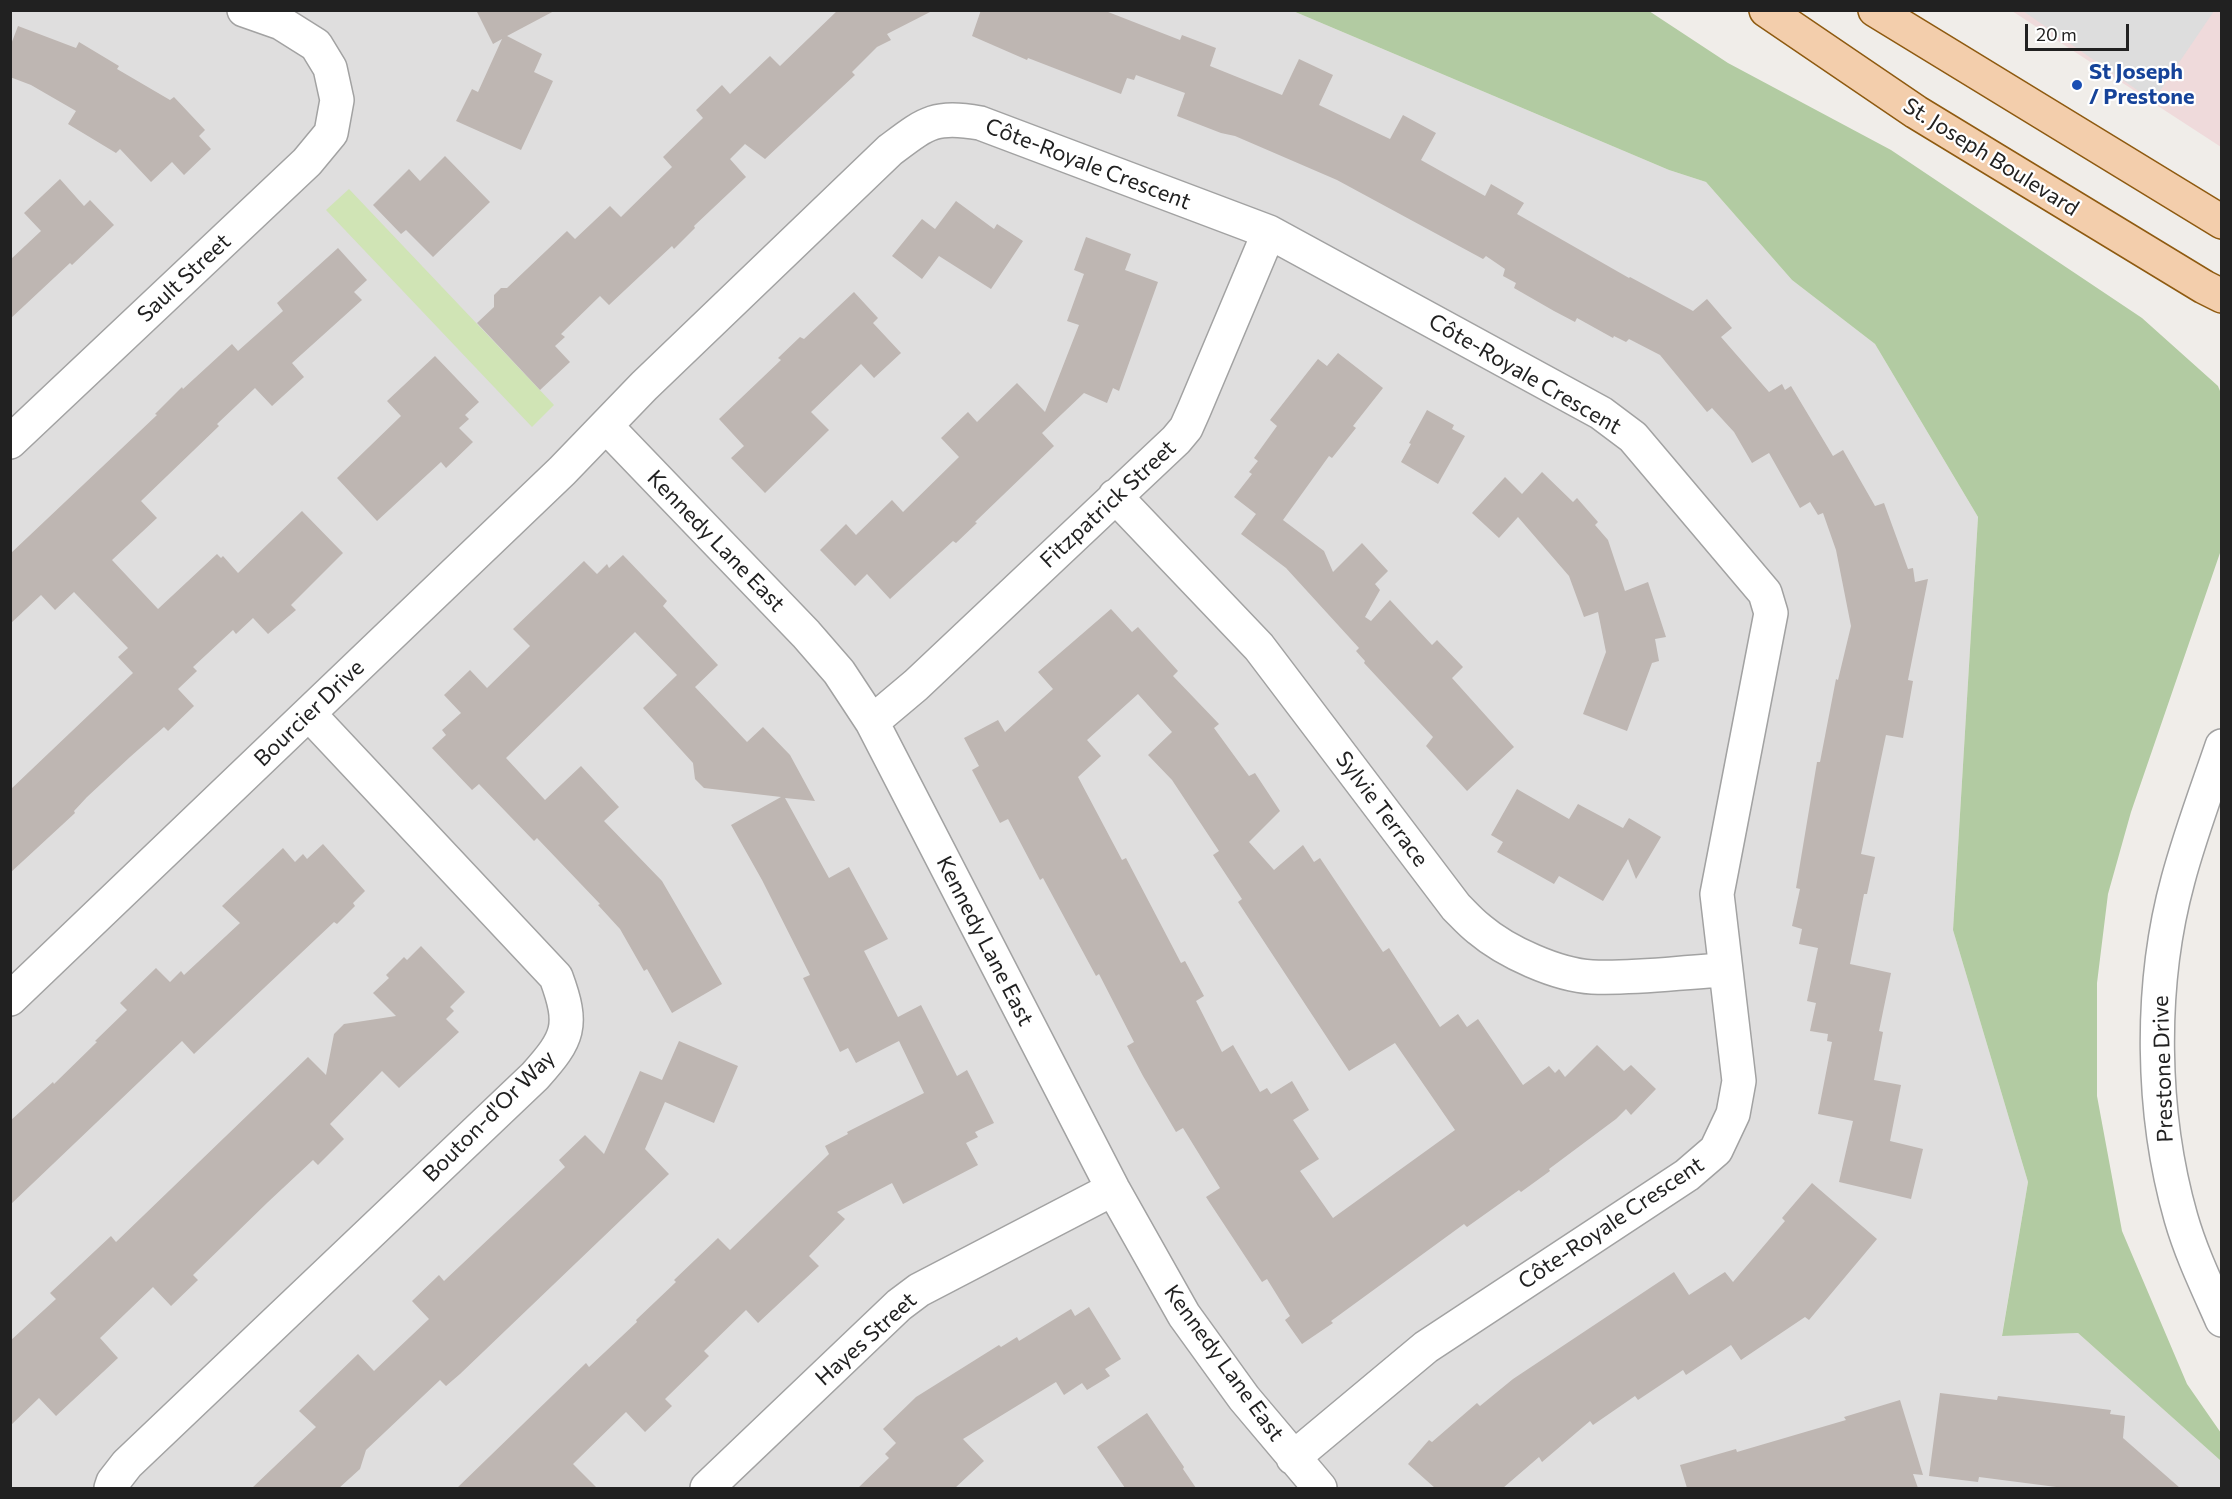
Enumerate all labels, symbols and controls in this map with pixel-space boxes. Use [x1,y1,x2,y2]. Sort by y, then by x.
scale bar [2028,12,2132,50]
text: 20 m [2036,23,2077,45]
place label: St Joseph / Prestone [2089,59,2195,110]
marker: St Joseph / Prestone [2070,78,2084,92]
street label: St. Joseph Boulevard [1898,92,2084,222]
street label: Côte-Royale Crescent [982,113,1194,215]
street label: Sault Street [132,228,236,328]
street label: Côte-Royale Crescent [1424,308,1626,440]
street label: Fitzpatrick Street [1035,435,1181,573]
street label: Kennedy Lane East [642,465,790,617]
street label: Bourcier Drive [249,654,369,772]
street label: Sylvie Terrace [1330,746,1434,872]
street label: Kennedy Lane East [931,852,1039,1030]
street label: Prestone Drive [2147,995,2179,1143]
street label: Bouton-d'Or Way [418,1045,560,1187]
street label: Côte-Royale Crescent [1513,1151,1709,1295]
street label: Kennedy Lane East [1158,1280,1290,1446]
street label: Hayes Street [810,1287,922,1391]

